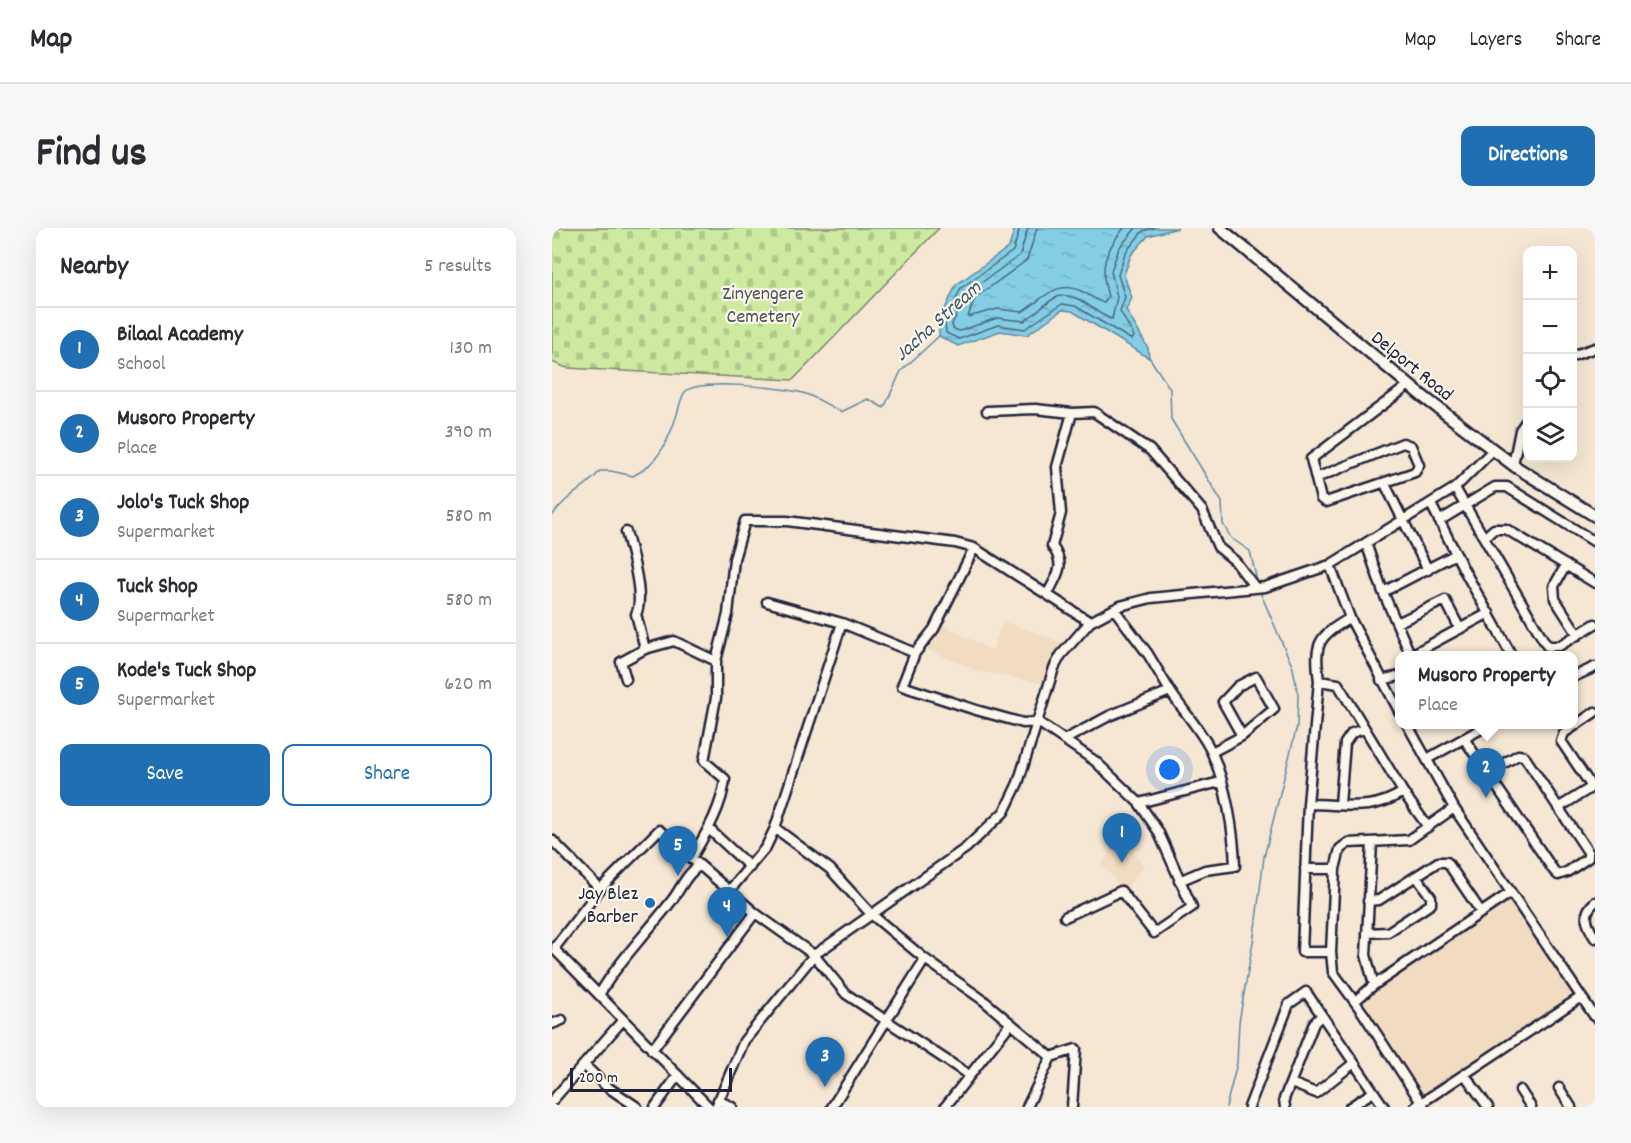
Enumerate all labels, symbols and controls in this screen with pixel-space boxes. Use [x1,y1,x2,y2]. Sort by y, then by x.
text: Map [30,21,72,61]
text: Map [1405,26,1436,56]
text: Layers [1469,26,1522,56]
text: Share [1555,26,1601,56]
text: Find us [36,126,147,186]
button: Directions [1461,126,1595,186]
map controls [1523,246,1577,462]
button: + [1523,246,1577,300]
text: Nearby [60,249,128,286]
text: 5 results [424,253,492,281]
water label: Jacha Stream [889,274,990,370]
park label: Zinyengere Cemetery [722,281,804,332]
button: − [1523,300,1577,354]
text: Bilaal Academy [117,320,243,351]
street label: Delport Road [1364,325,1458,409]
text: 1 [77,335,82,363]
text: 130 m [450,335,492,363]
text: School [117,351,166,379]
button: locate [1523,354,1577,408]
text: Musoro Property [117,404,254,435]
button: layers [1523,408,1577,462]
text: 2 [75,419,84,447]
text: 390 m [445,419,492,447]
text: Place [117,435,157,463]
text: Jolo's Tuck Shop [117,488,249,519]
text: 3 [75,503,84,531]
text: 580 m [446,503,492,531]
text: Supermarket [117,519,215,547]
text: Tuck Shop [117,572,198,603]
text: 4 [75,587,84,615]
text: 580 m [446,587,492,615]
text: Supermarket [117,603,215,631]
popup [1395,651,1578,729]
text: Kode's Tuck Shop [117,656,256,687]
text: Musoro Property [1418,661,1555,692]
text: 5 [75,671,84,699]
text: 620 m [444,671,492,699]
text: Supermarket [117,687,215,715]
text: Place [1418,692,1458,720]
button: Save [60,744,270,806]
button: Share [282,744,492,806]
pin: 2 [1466,748,1506,798]
your location [1155,755,1184,784]
pin: 1 [1102,814,1142,863]
pin: 5 [658,826,698,876]
place label: Jay Blez Barber [578,881,639,932]
pin: 4 [708,888,747,937]
marker: Jay Blez Barber [643,896,657,910]
pin: 3 [806,1038,844,1087]
scale bar [570,1065,732,1092]
text: 200 m [579,1067,618,1090]

